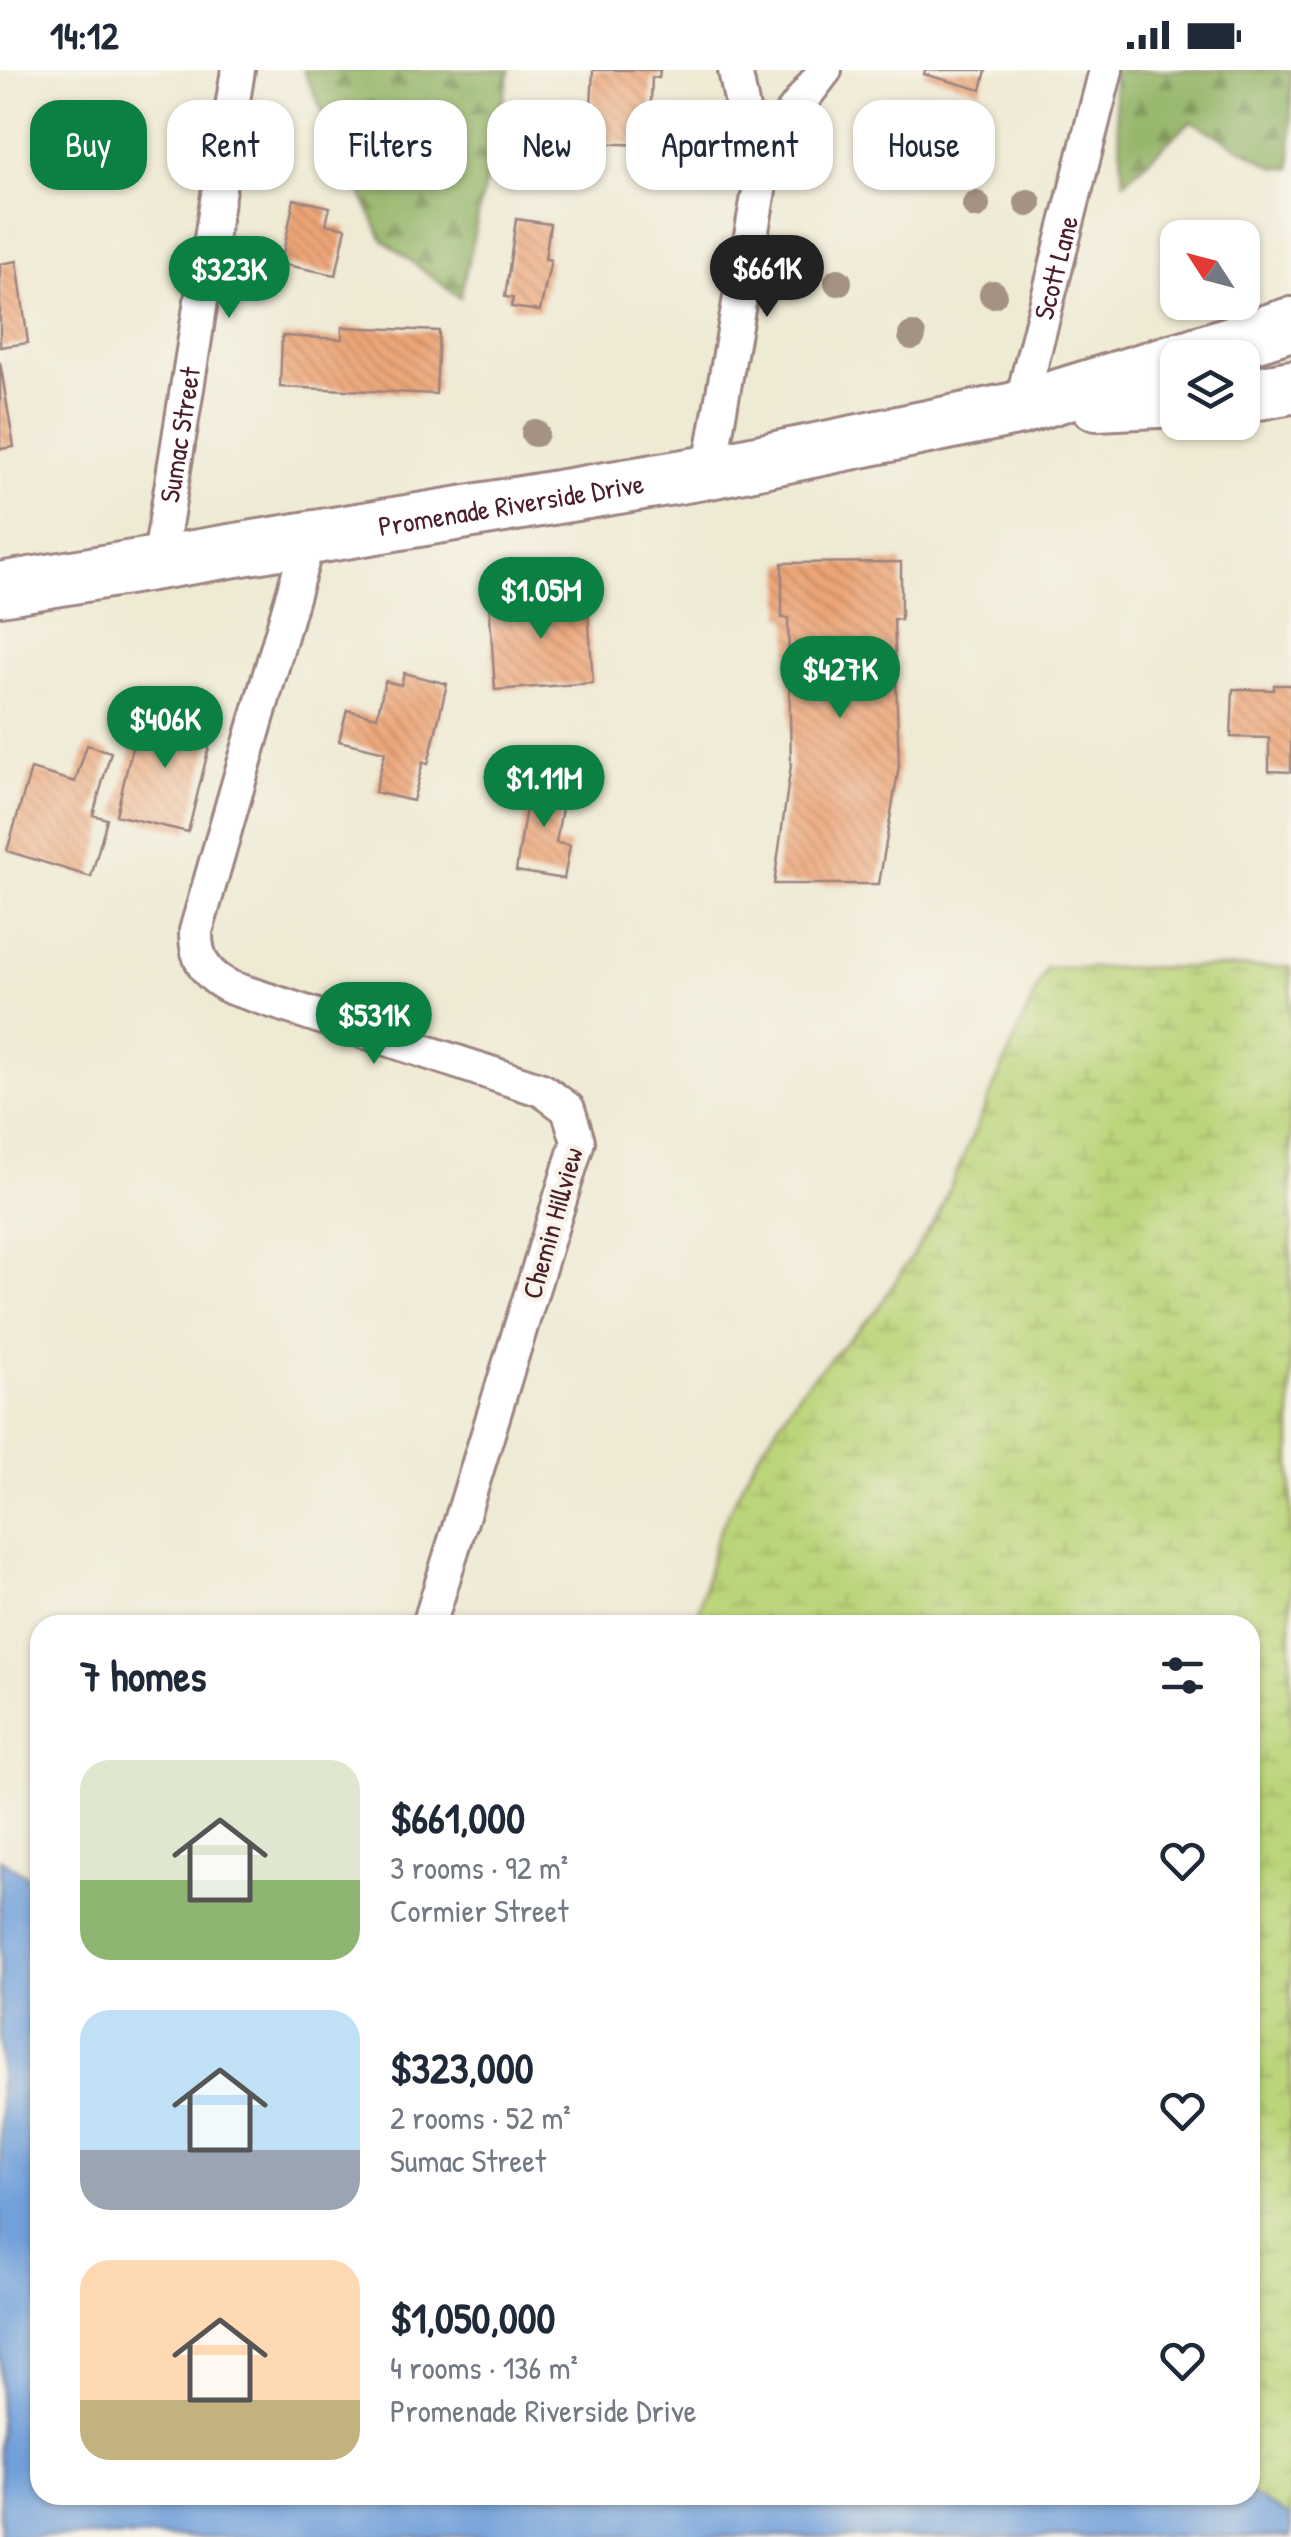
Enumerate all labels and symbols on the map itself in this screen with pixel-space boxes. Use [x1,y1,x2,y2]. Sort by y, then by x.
street label: Scott Lane [1024,211,1087,324]
north arrow [1160,220,1260,320]
pin: $661K [697,235,837,320]
pin: $323K [159,236,299,321]
street label: Sumac Street [150,364,209,505]
street label: Promenade Riverside Drive [376,464,647,545]
pin: $1.05M [460,557,622,642]
pin: $427K [770,636,910,721]
pin: $406K [95,686,235,771]
pin: $1.11M [463,745,625,830]
pin: $531K [304,982,444,1067]
street label: Chemin Hillview [512,1143,592,1303]

